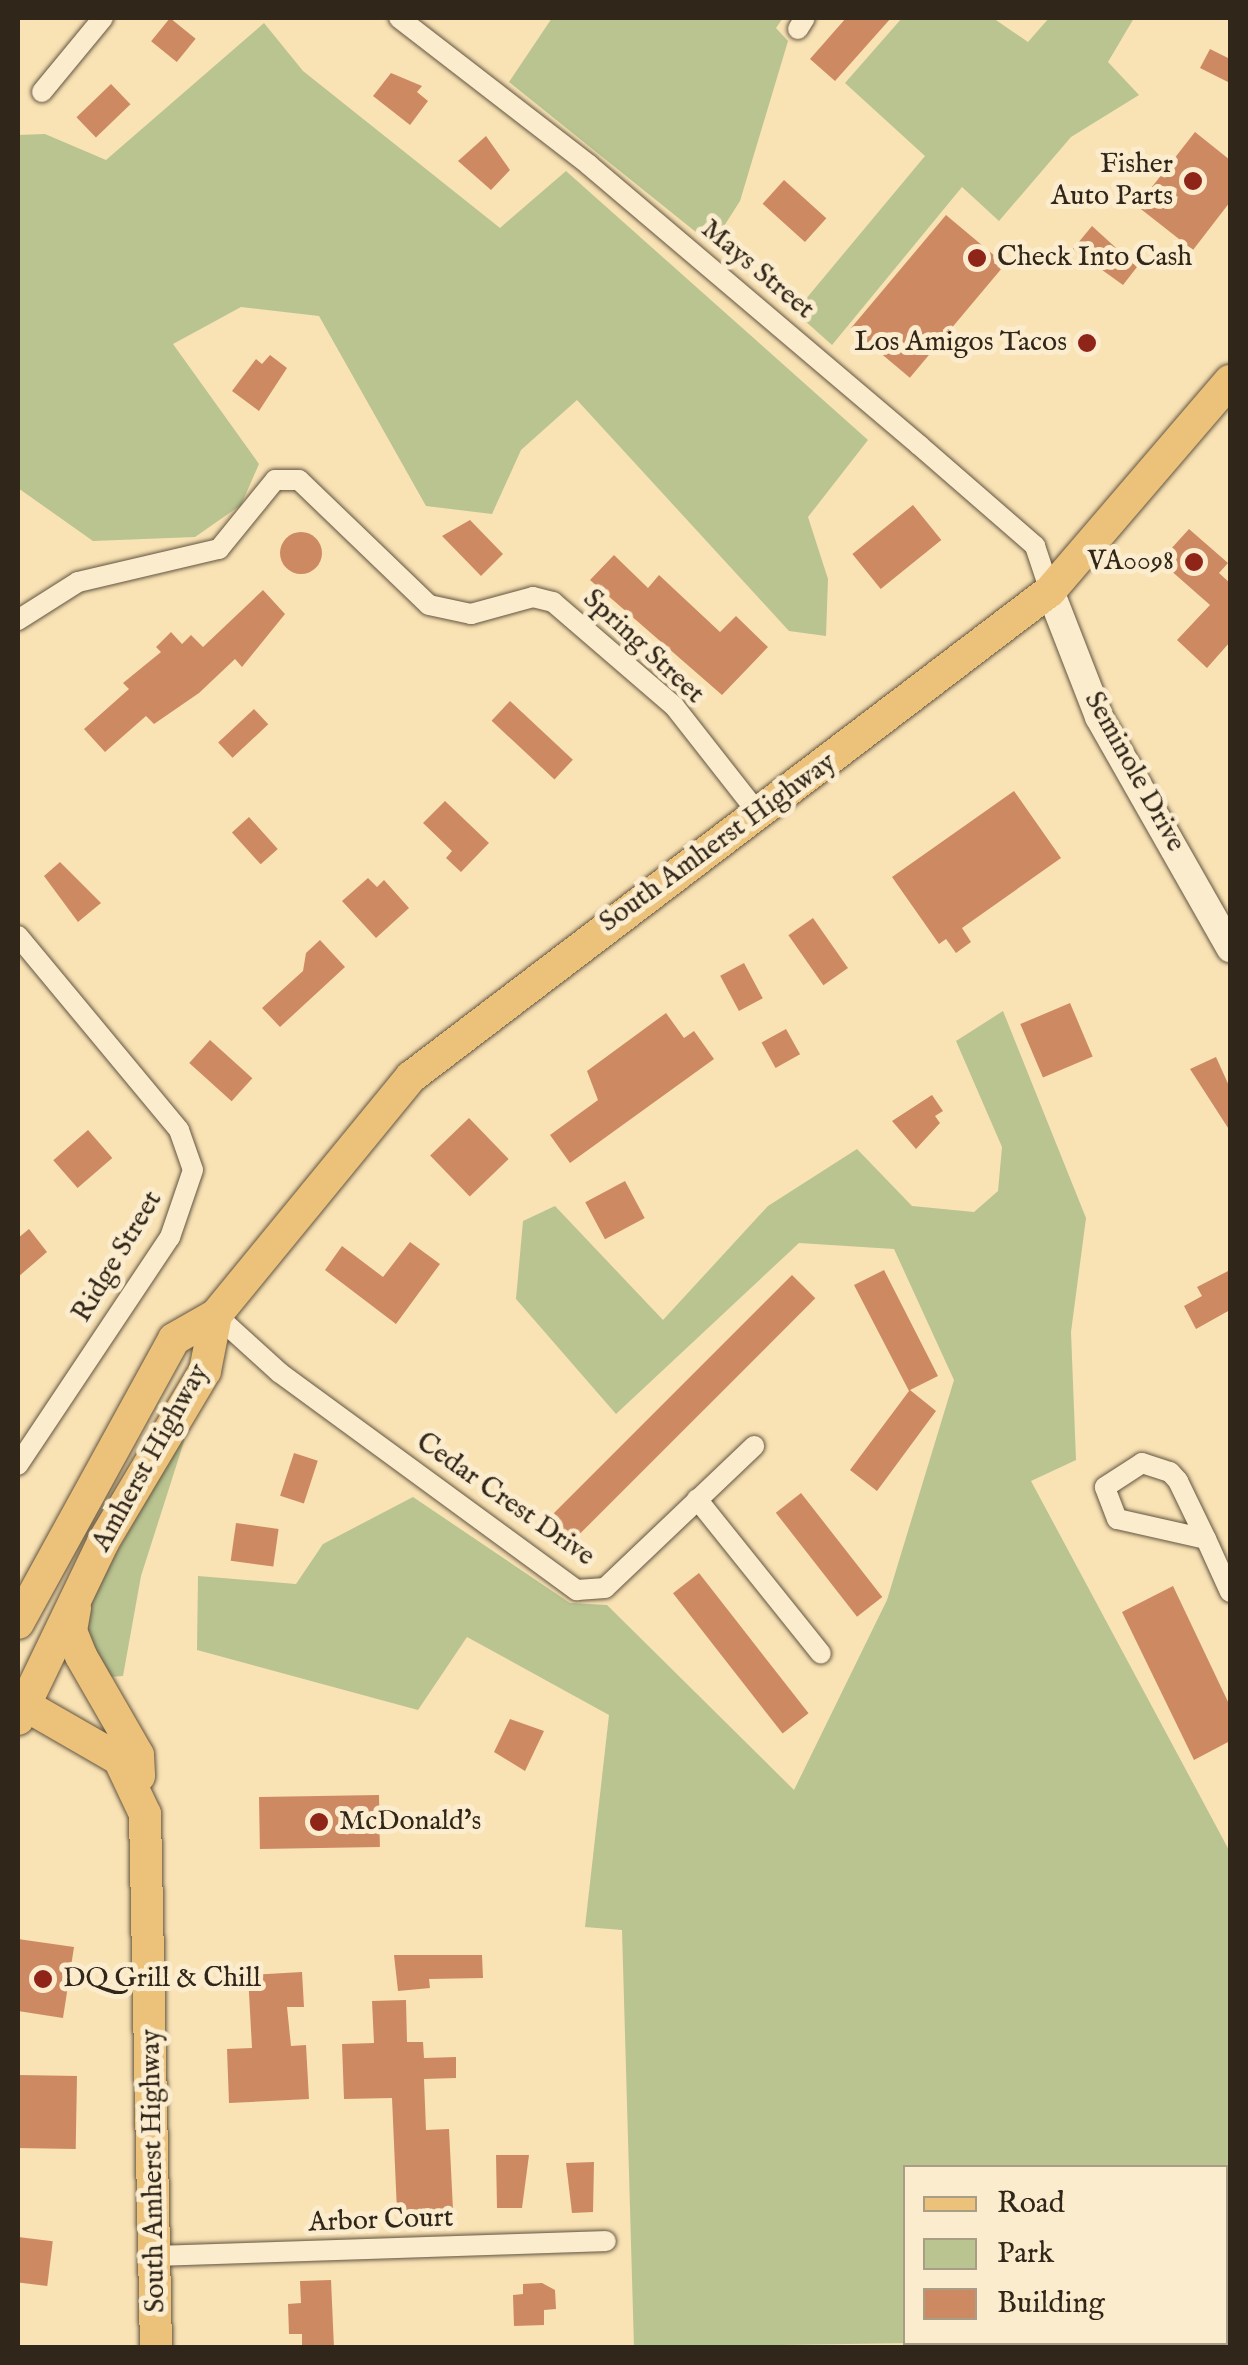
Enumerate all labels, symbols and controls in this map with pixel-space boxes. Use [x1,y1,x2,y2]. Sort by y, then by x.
place label: Fisher Auto Parts [1051,148,1173,214]
marker: Fisher Auto Parts [1182,170,1204,192]
street label: Mays Street [694,213,820,327]
place label: Check Into Cash [997,241,1192,275]
marker: Check Into Cash [966,247,988,269]
place label: Los Amigos Tacos [854,326,1067,360]
marker: Los Amigos Tacos [1076,332,1098,354]
place label: VA0098 [1087,545,1174,579]
marker: VA0098 [1183,551,1205,573]
street label: Spring Street [576,583,710,711]
street label: Seminole Drive [1076,686,1192,858]
street label: South Amherst Highway [593,746,843,940]
street label: Ridge Street [66,1185,170,1329]
street label: Amherst Highway [86,1358,216,1558]
street label: Cedar Crest Drive [409,1426,601,1574]
place label: McDonald's [339,1805,481,1839]
marker: McDonald's [308,1811,330,1833]
place label: DQ Grill & Chill [63,1962,261,1996]
marker: DQ Grill & Chill [32,1968,54,1990]
street label: South Amherst Highway [135,2029,173,2313]
legend [903,2165,1228,2345]
text: Road [997,2185,1065,2223]
street label: Arbor Court [308,2202,454,2240]
text: Park [997,2235,1054,2273]
text: Building [997,2285,1105,2323]

